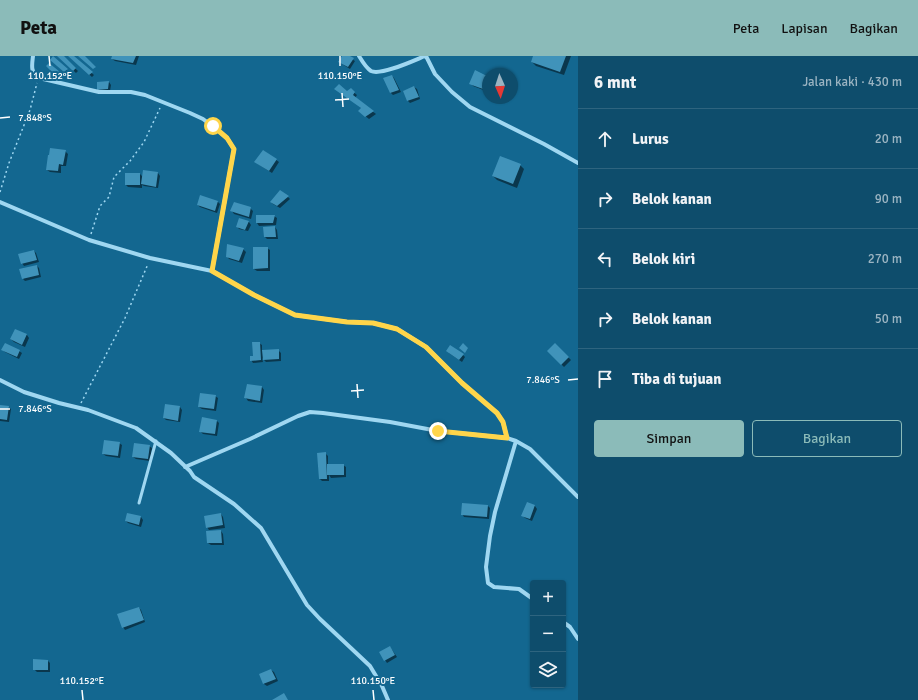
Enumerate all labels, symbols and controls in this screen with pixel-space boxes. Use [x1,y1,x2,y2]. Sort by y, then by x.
text: Peta [20,16,57,40]
text: Peta [733,20,759,37]
text: Lapisan [781,20,828,37]
text: Bagikan [850,20,898,37]
north arrow [482,68,518,104]
text: 110.152°E [28,70,73,82]
text: 110.150°E [318,70,363,82]
text: 6 mnt [594,72,636,93]
text: Jalan kaki · 430 m [803,74,902,90]
text: 7.848°S [18,112,52,124]
route start [204,117,222,135]
icon: ahead [594,128,616,150]
text: Lurus [632,130,669,148]
text: 20 m [875,131,902,147]
icon: right [594,188,616,210]
text: Belok kanan [632,190,712,208]
text: 90 m [875,191,902,207]
icon: left [594,248,616,270]
text: Belok kiri [632,250,695,268]
text: 270 m [868,251,902,267]
icon: right [594,308,616,330]
text: Belok kanan [632,310,712,328]
text: 50 m [875,311,902,327]
icon: arrive [594,368,616,390]
text: Tiba di tujuan [632,370,722,388]
text: 7.846°S [526,374,560,386]
text: 7.846°S [18,403,52,415]
button: Simpan [594,420,744,457]
button: Bagikan [752,420,902,457]
route end [429,422,447,440]
map controls [530,580,566,688]
button: + [530,580,566,616]
button: − [530,616,566,652]
button: layers [530,652,566,688]
text: 110.152°E [60,675,105,687]
text: 110.150°E [351,675,396,687]

